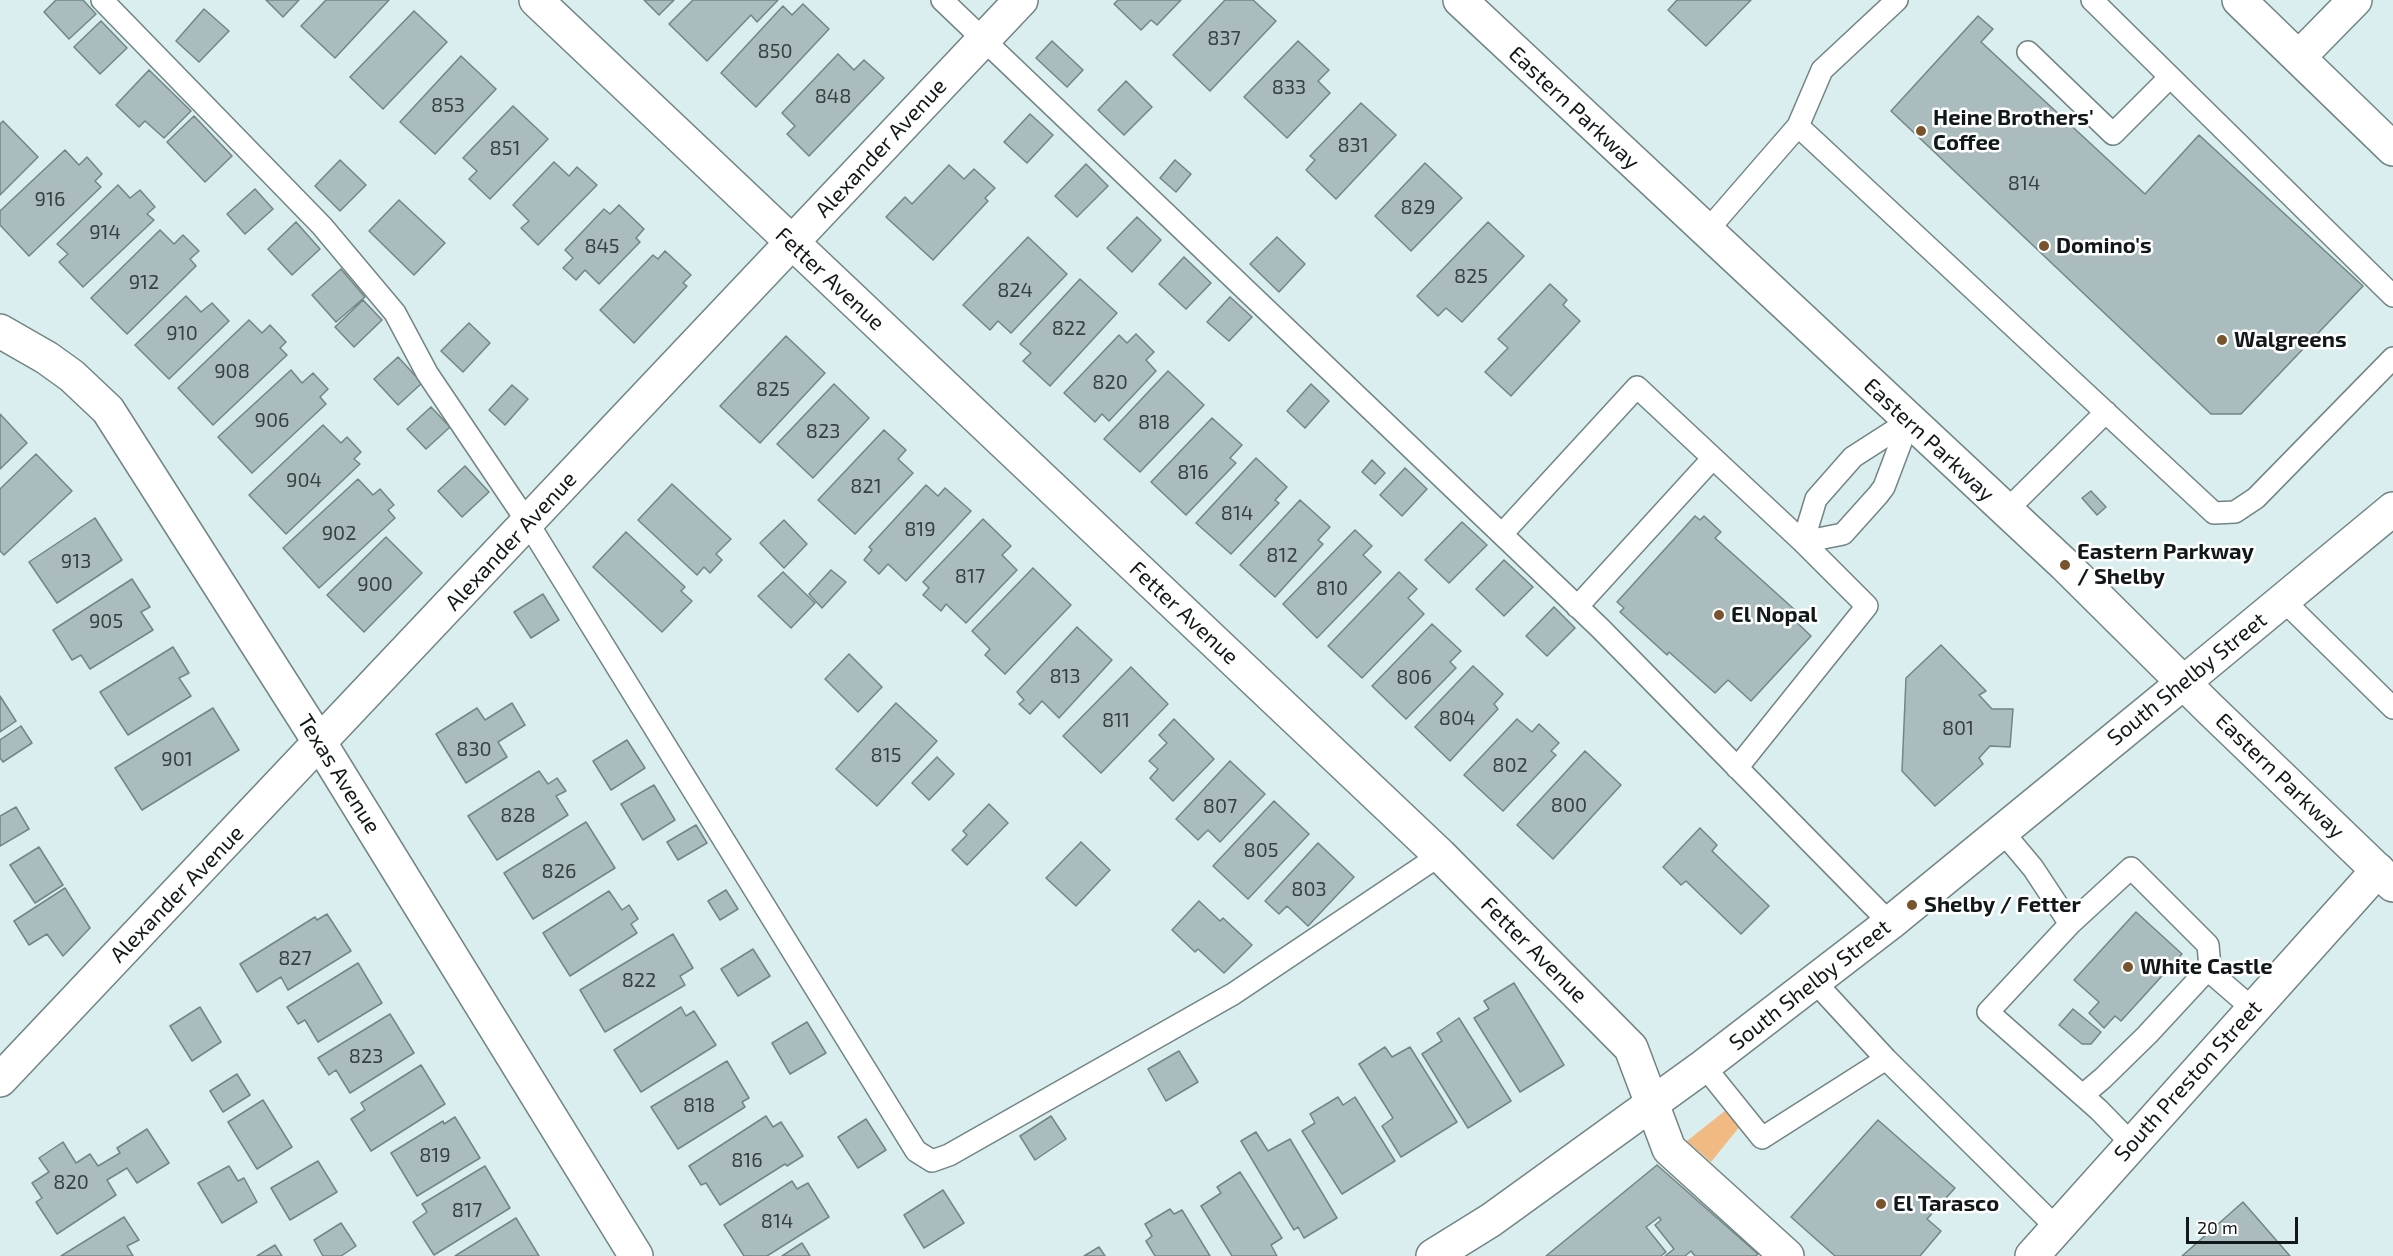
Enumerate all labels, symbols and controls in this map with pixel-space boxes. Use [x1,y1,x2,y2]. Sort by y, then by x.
house number: 837 [1207,26,1241,50]
house number: 850 [758,39,792,63]
street label: Eastern Parkway [1503,41,1645,175]
street label: Alexander Avenue [810,73,952,223]
house number: 833 [1272,75,1306,99]
house number: 848 [815,84,851,108]
house number: 853 [431,93,465,117]
place label: Heine Brothers' Coffee [1933,105,2094,156]
marker: Heine Brothers' Coffee [1914,124,1928,138]
house number: 831 [1337,133,1369,157]
house number: 851 [490,136,520,160]
house number: 814 [2008,171,2040,195]
house number: 916 [35,187,65,211]
house number: 829 [1401,195,1435,219]
house number: 914 [89,220,121,244]
street label: Fetter Avenue [770,222,890,336]
place label: Domino's [2056,233,2152,259]
house number: 845 [584,234,620,258]
marker: Domino's [2037,239,2051,253]
house number: 825 [1454,264,1488,288]
house number: 912 [129,270,159,294]
house number: 824 [997,278,1033,302]
house number: 822 [1052,316,1086,340]
house number: 910 [166,321,198,345]
place label: Walgreens [2234,327,2347,353]
marker: Walgreens [2215,333,2229,347]
house number: 908 [214,359,250,383]
house number: 820 [1092,370,1128,394]
street label: Eastern Parkway [1858,373,2000,507]
house number: 825 [756,377,790,401]
house number: 906 [255,408,289,432]
house number: 818 [1138,410,1170,434]
house number: 823 [806,419,840,443]
house number: 816 [1177,460,1209,484]
street label: Alexander Avenue [440,466,582,616]
house number: 904 [286,468,322,492]
house number: 821 [850,474,882,498]
house number: 814 [1221,501,1253,525]
house number: 819 [904,517,936,541]
house number: 902 [322,521,356,545]
place label: Eastern Parkway / Shelby [2077,539,2254,590]
house number: 812 [1266,543,1298,567]
house number: 913 [61,549,91,573]
street label: Fetter Avenue [1124,556,1244,670]
marker: Eastern Parkway / Shelby [2058,558,2072,572]
house number: 817 [955,564,985,588]
house number: 900 [357,572,393,596]
house number: 810 [1316,576,1348,600]
place label: El Nopal [1731,602,1818,628]
street label: South Shelby Street [2102,607,2272,751]
marker: El Nopal [1712,608,1726,622]
house number: 905 [89,609,123,633]
house number: 813 [1049,664,1081,688]
house number: 806 [1396,665,1432,689]
house number: 804 [1439,706,1475,730]
house number: 811 [1102,708,1130,732]
street label: Eastern Parkway [2210,708,2350,844]
street label: Texas Avenue [292,709,386,839]
house number: 801 [1942,716,1974,740]
house number: 830 [456,737,492,761]
house number: 815 [871,743,901,767]
house number: 901 [161,747,193,771]
house number: 802 [1492,753,1528,777]
house number: 800 [1551,793,1587,817]
house number: 807 [1203,794,1237,818]
house number: 828 [500,803,536,827]
street label: Alexander Avenue [105,820,249,968]
house number: 805 [1244,838,1278,862]
house number: 826 [542,859,576,883]
house number: 803 [1291,877,1327,901]
street label: Fetter Avenue [1475,891,1593,1009]
place label: Shelby / Fetter [1924,892,2081,918]
marker: Shelby / Fetter [1905,898,1919,912]
street label: South Shelby Street [1724,914,1896,1056]
house number: 827 [278,946,312,970]
place label: White Castle [2140,954,2273,980]
marker: White Castle [2121,960,2135,974]
house number: 822 [622,968,656,992]
street label: South Preston Street [2109,995,2267,1167]
house number: 823 [349,1044,383,1068]
house number: 818 [683,1093,715,1117]
house number: 819 [419,1143,451,1167]
house number: 816 [731,1148,763,1172]
house number: 820 [53,1170,89,1194]
place label: El Tarasco [1893,1191,1999,1217]
marker: El Tarasco [1874,1197,1888,1211]
house number: 817 [452,1198,482,1222]
scale bar [2189,1205,2302,1243]
house number: 814 [761,1209,793,1233]
text: 20 m [2197,1216,2238,1238]

